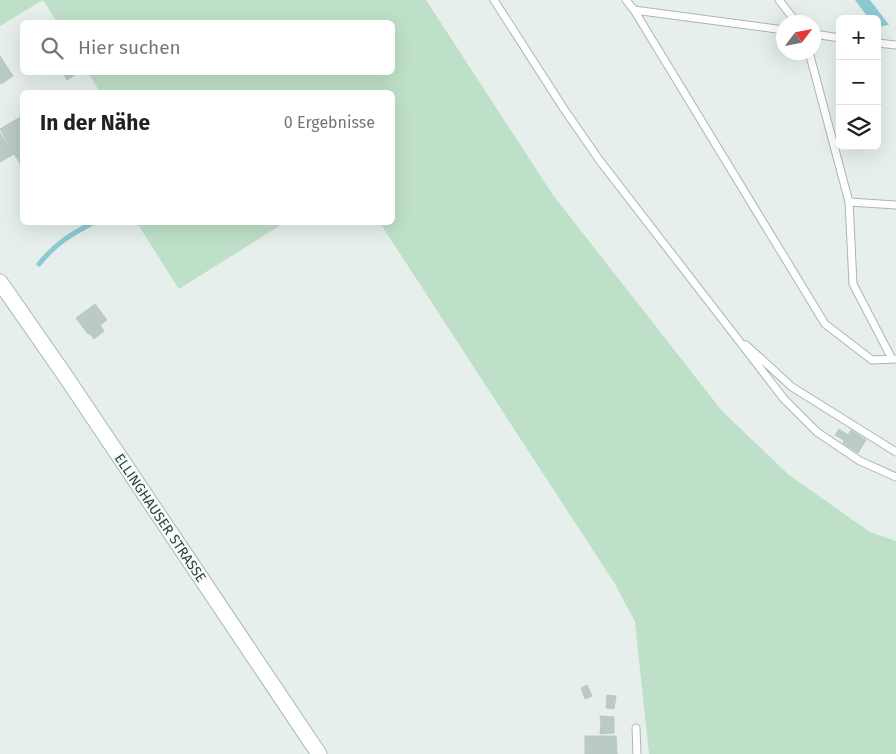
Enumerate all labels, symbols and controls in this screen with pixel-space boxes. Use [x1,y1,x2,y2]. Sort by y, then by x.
north arrow [776,15,821,60]
map controls [836,15,881,150]
button: + [836,15,881,60]
search box [20,20,395,75]
icon: search [38,34,66,62]
text: Hier suchen [78,36,181,59]
button: − [836,60,881,105]
button: layers [836,105,881,150]
text: In der Nähe [40,110,150,136]
text: 0 Ergebnisse [284,113,375,132]
street label: ELLINGHAUSER STRASSE [111,450,209,586]

